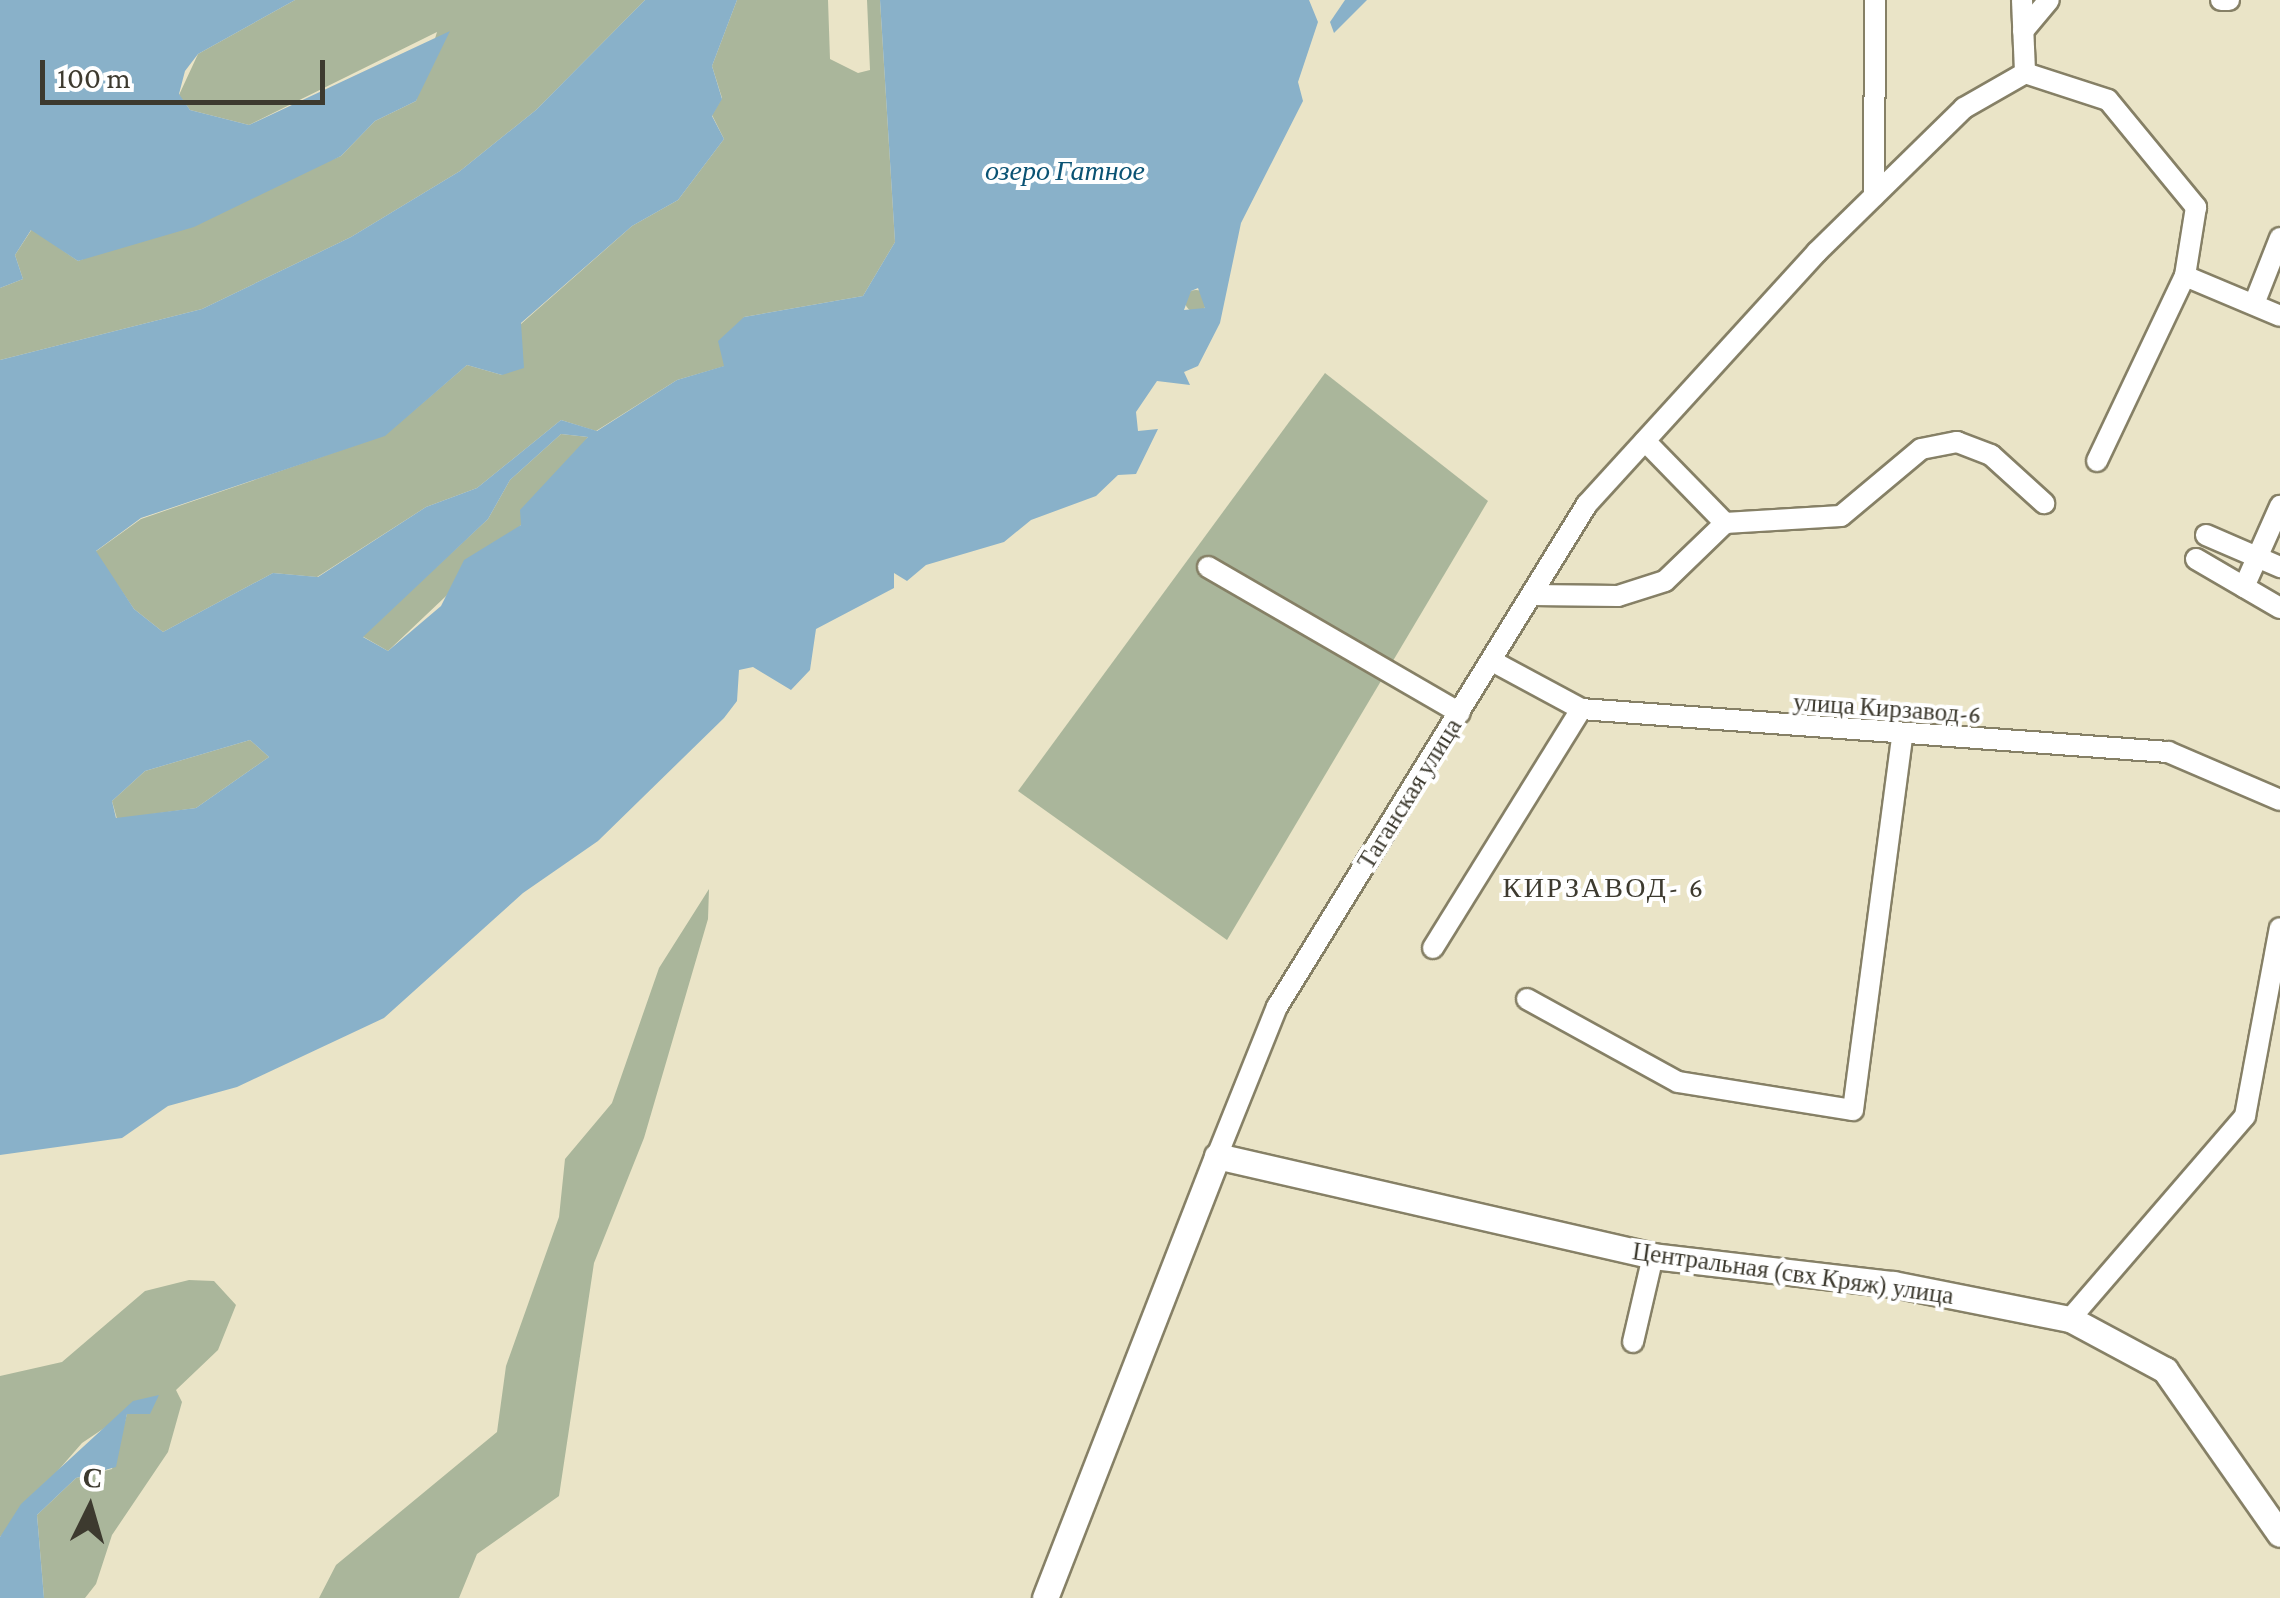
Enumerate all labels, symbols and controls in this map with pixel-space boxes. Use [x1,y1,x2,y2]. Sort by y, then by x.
scale bar [45,40,330,102]
text: 100 m [57,61,131,94]
water label: озеро Гатное [985,154,1145,188]
street label: улица Кирзавод-6 [1792,687,1982,731]
street label: Таганская улица [1352,713,1468,875]
district label: КИРЗАВОД- 6 [1503,871,1705,905]
street label: Центральная (свх Кряж) улица [1630,1237,1956,1311]
north arrow [40,1458,140,1558]
text: С [81,1461,104,1494]

